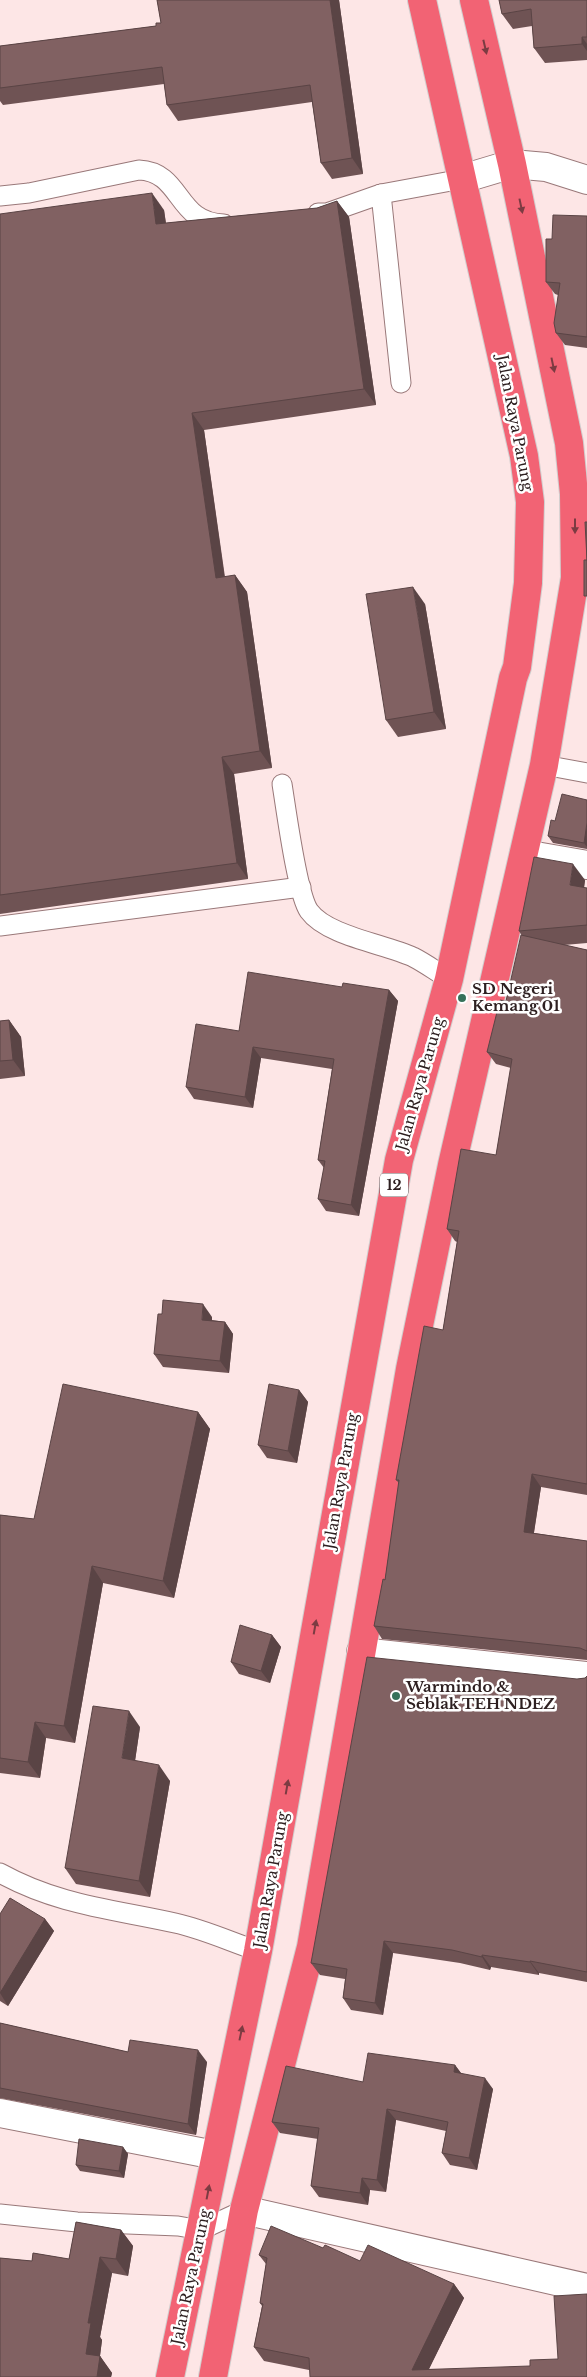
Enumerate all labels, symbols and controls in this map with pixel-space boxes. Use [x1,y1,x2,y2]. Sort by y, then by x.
one-way arrow [481,40,489,55]
one-way arrow [517,198,525,214]
street label: Jalan Raya Parung [493,351,538,494]
one-way arrow [550,358,558,374]
one-way arrow [571,518,579,534]
place label: SD Negeri Kemang 01 [472,979,560,1015]
marker: SD Negeri Kemang 01 [456,992,468,1004]
street label: Jalan Raya Parung [391,1014,448,1155]
road number: 12 [380,1174,408,1196]
street label: Jalan Raya Parung [319,1410,362,1553]
one-way arrow [311,1619,319,1635]
place label: Warmindo & Seblak TEH NDEZ [405,1677,555,1713]
marker: Warmindo & Seblak TEH NDEZ [390,1690,402,1702]
one-way arrow [283,1779,291,1795]
street label: Jalan Raya Parung [249,1809,292,1952]
one-way arrow [237,2025,245,2041]
one-way arrow [205,2184,213,2200]
street label: Jalan Raya Parung [166,2206,214,2348]

